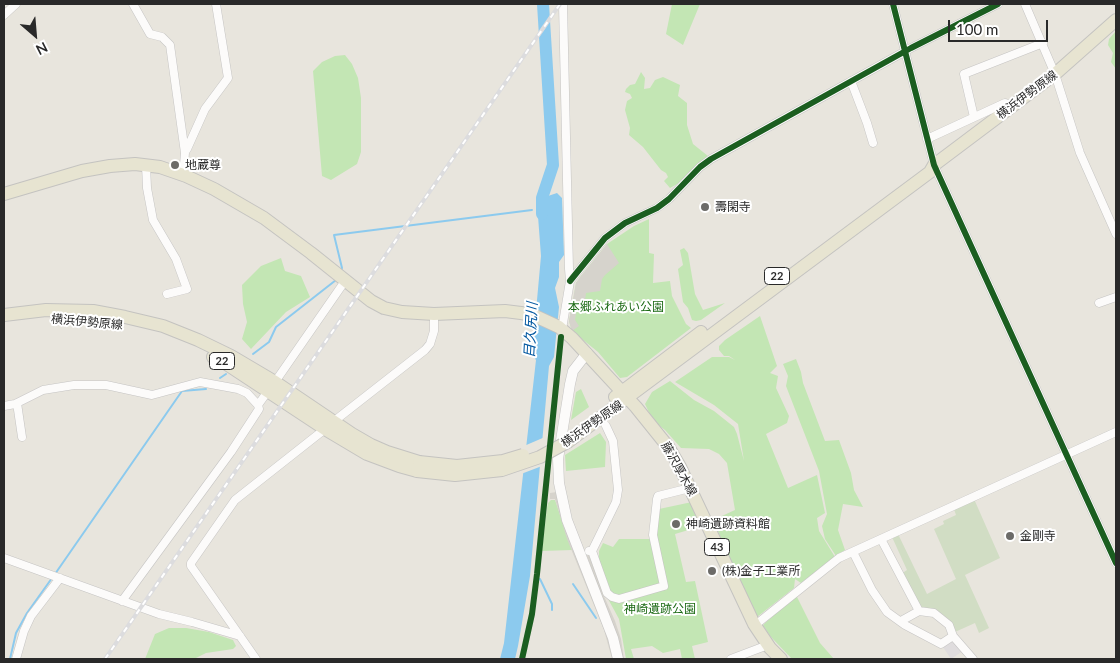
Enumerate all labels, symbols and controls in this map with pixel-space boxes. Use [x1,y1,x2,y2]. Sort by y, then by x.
north arrow [10,10,60,60]
scale bar [950,10,1050,42]
text: 100 m [956,20,998,38]
text: N [33,39,51,59]
street label: 横浜伊勢原線 [994,68,1060,122]
place label: 地蔵尊 [185,158,221,172]
marker: 地蔵尊 [169,159,181,171]
place label: 壽閑寺 [715,200,751,214]
marker: 壽閑寺 [699,201,711,213]
road number: 22 [764,268,790,284]
park label: 本郷ふれあい公園 [568,300,664,314]
water label: 目久尻川 [521,302,541,358]
street label: 横浜伊勢原線 [51,312,123,332]
road number: 22 [210,352,234,370]
street label: 横浜伊勢原線 [558,397,626,451]
street label: 藤沢厚木線 [658,439,700,499]
place label: 神崎遺跡資料館 [686,517,770,531]
marker: 神崎遺跡資料館 [670,518,682,530]
place label: 金剛寺 [1020,529,1056,543]
marker: 金剛寺 [1004,530,1016,542]
road number: 43 [704,538,730,556]
place label: (株)金子工業所 [722,564,800,578]
marker: (株)金子工業所 [706,565,718,577]
park label: 神崎遺跡公園 [624,602,696,616]

